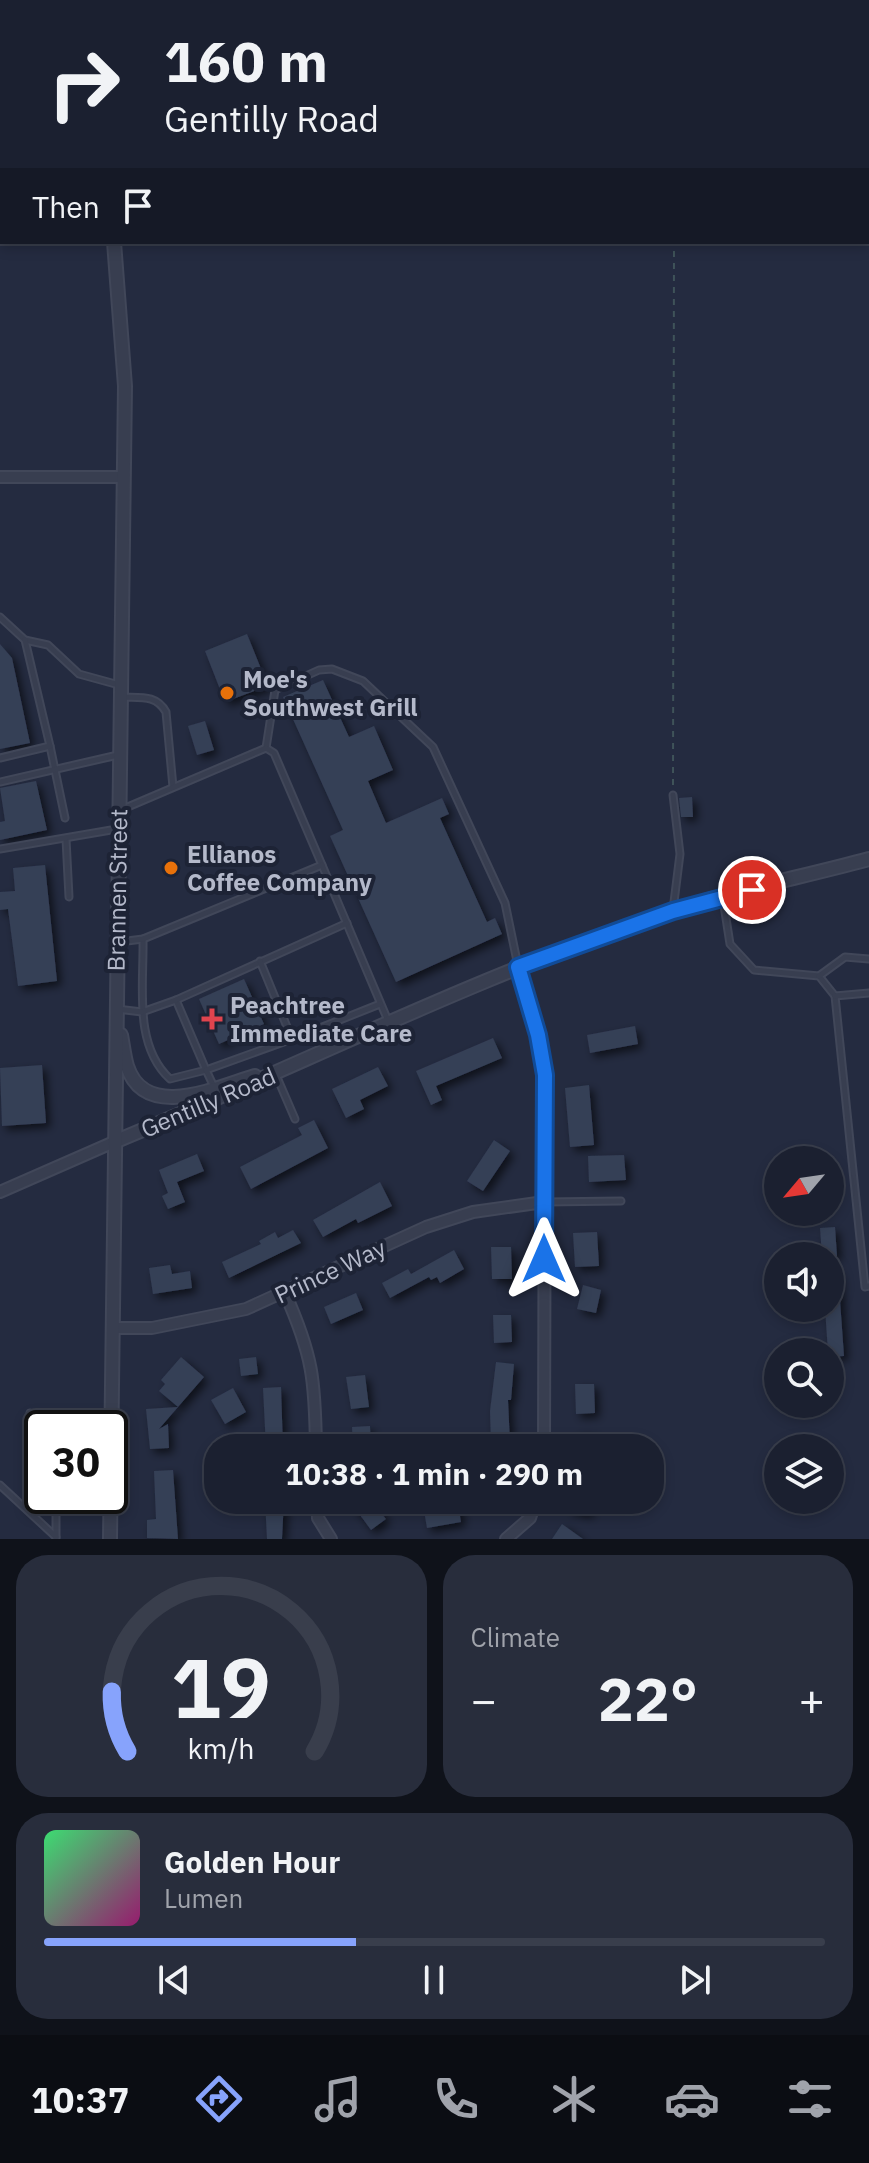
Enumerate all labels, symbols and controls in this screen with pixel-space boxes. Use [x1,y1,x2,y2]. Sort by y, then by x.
text: 160 m [164,25,328,97]
icon: right [32,32,136,136]
text: Gentilly Road [164,95,379,142]
icon: arrive [116,184,160,228]
text: Then [32,187,100,226]
place label: Moe's Southwest Grill [243,663,418,723]
marker: Moe's Southwest Grill [218,684,236,702]
street label: Brannen Street [100,808,134,972]
place label: Ellianos Coffee Company [187,838,372,898]
pin [718,856,786,924]
marker: Ellianos Coffee Company [162,859,180,877]
icon: arrive [730,868,774,912]
place label: Peachtree Immediate Care [230,989,412,1049]
marker: Peachtree Immediate Care [201,1008,223,1030]
street label: Gentilly Road [136,1059,280,1145]
north arrow [764,1146,844,1226]
map controls [764,1146,844,1514]
position arrow [502,1217,586,1301]
street label: Prince Way [269,1231,391,1311]
button: sound [764,1242,844,1322]
button: search [764,1338,844,1418]
speed limit sign: 30 [24,1410,128,1514]
button: layers [764,1434,844,1514]
text: 10:38 · 1 min · 290 m [285,1454,583,1493]
text: Climate [471,1620,560,1654]
text: 19 [171,1633,271,1741]
text: 22° [598,1659,698,1738]
text: − [471,1671,497,1728]
text: + [799,1671,825,1728]
text: km/h [188,1730,255,1767]
text: Golden Hour [164,1842,340,1881]
text: Lumen [164,1881,243,1915]
icon: previous [152,1958,196,2002]
icon: pause [412,1958,456,2002]
icon: next [673,1958,717,2002]
icon: directions [191,2071,247,2127]
icon: music [310,2071,366,2127]
icon: phone [428,2071,484,2127]
icon: climate [546,2071,602,2127]
icon: car [664,2071,720,2127]
icon: filters [782,2071,838,2127]
text: 10:37 [31,2076,129,2123]

